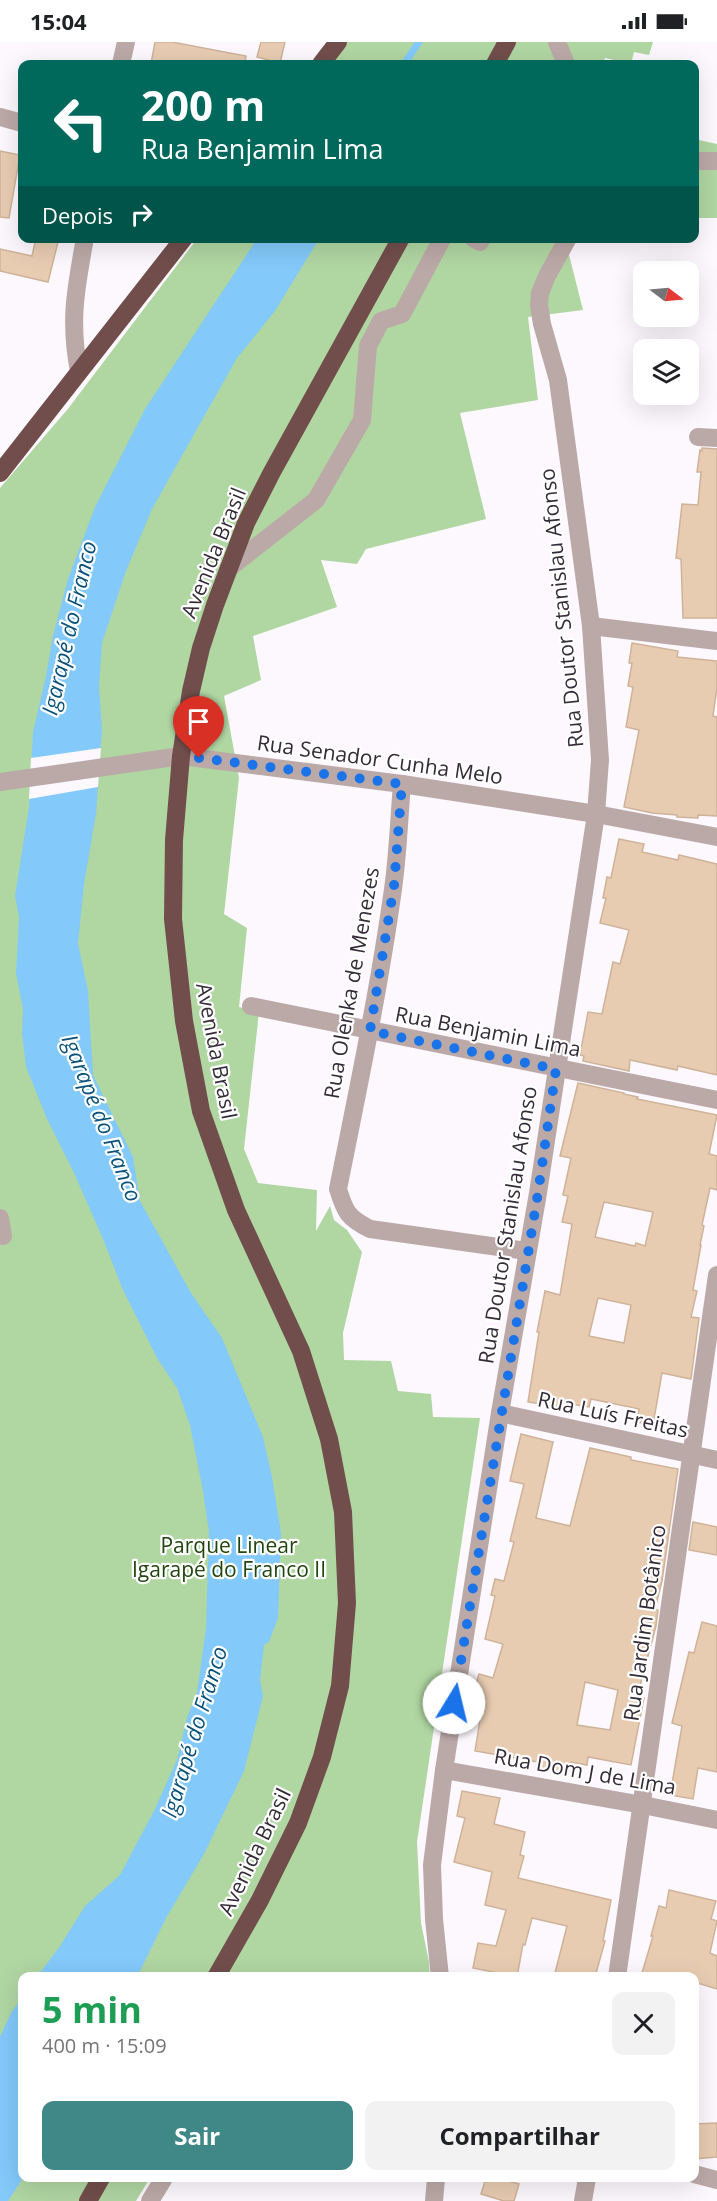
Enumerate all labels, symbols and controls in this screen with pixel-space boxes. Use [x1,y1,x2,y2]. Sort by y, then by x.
text: 15:04 [30,6,87,36]
text: 200 m [141,76,265,133]
icon: left [42,84,120,162]
text: Rua Benjamin Lima [141,130,384,167]
icon: right [125,198,158,231]
text: Depois [42,200,113,230]
north arrow [633,261,699,327]
map controls [633,261,699,405]
button: layers [633,339,699,405]
street label: Rua Doutor Stanislau Afonso [532,467,590,749]
street label: Avenida Brasil [174,483,252,622]
water label: Igarapé do Franco [33,538,103,718]
pin [173,696,224,758]
icon: arrive [182,705,215,738]
street label: Rua Senador Cunha Melo [255,728,505,790]
street label: Rua Olenka de Menezes [317,865,385,1101]
street label: Avenida Brasil [190,980,244,1121]
street label: Rua Benjamin Lima [393,999,583,1063]
water label: Igarapé do Franco [56,1030,150,1206]
street label: Rua Doutor Stanislau Afonso [471,1084,543,1366]
street label: Rua Luís Freitas [535,1384,691,1444]
street label: Rua Jardim Botânico [616,1523,672,1723]
park label: Parque Linear Igarapé do Franco II [132,1531,326,1583]
water label: Igarapé do Franco [153,1642,233,1821]
position arrow [422,1671,486,1735]
street label: Rua Dom J de Lima [492,1741,678,1801]
street label: Avenida Brasil [211,1783,297,1920]
text: 5 min [42,1985,142,2034]
button: close [612,1992,675,2055]
text: 400 m · 15:09 [42,2032,167,2059]
button: Sair [42,2101,353,2170]
button: Compartilhar [365,2101,675,2170]

